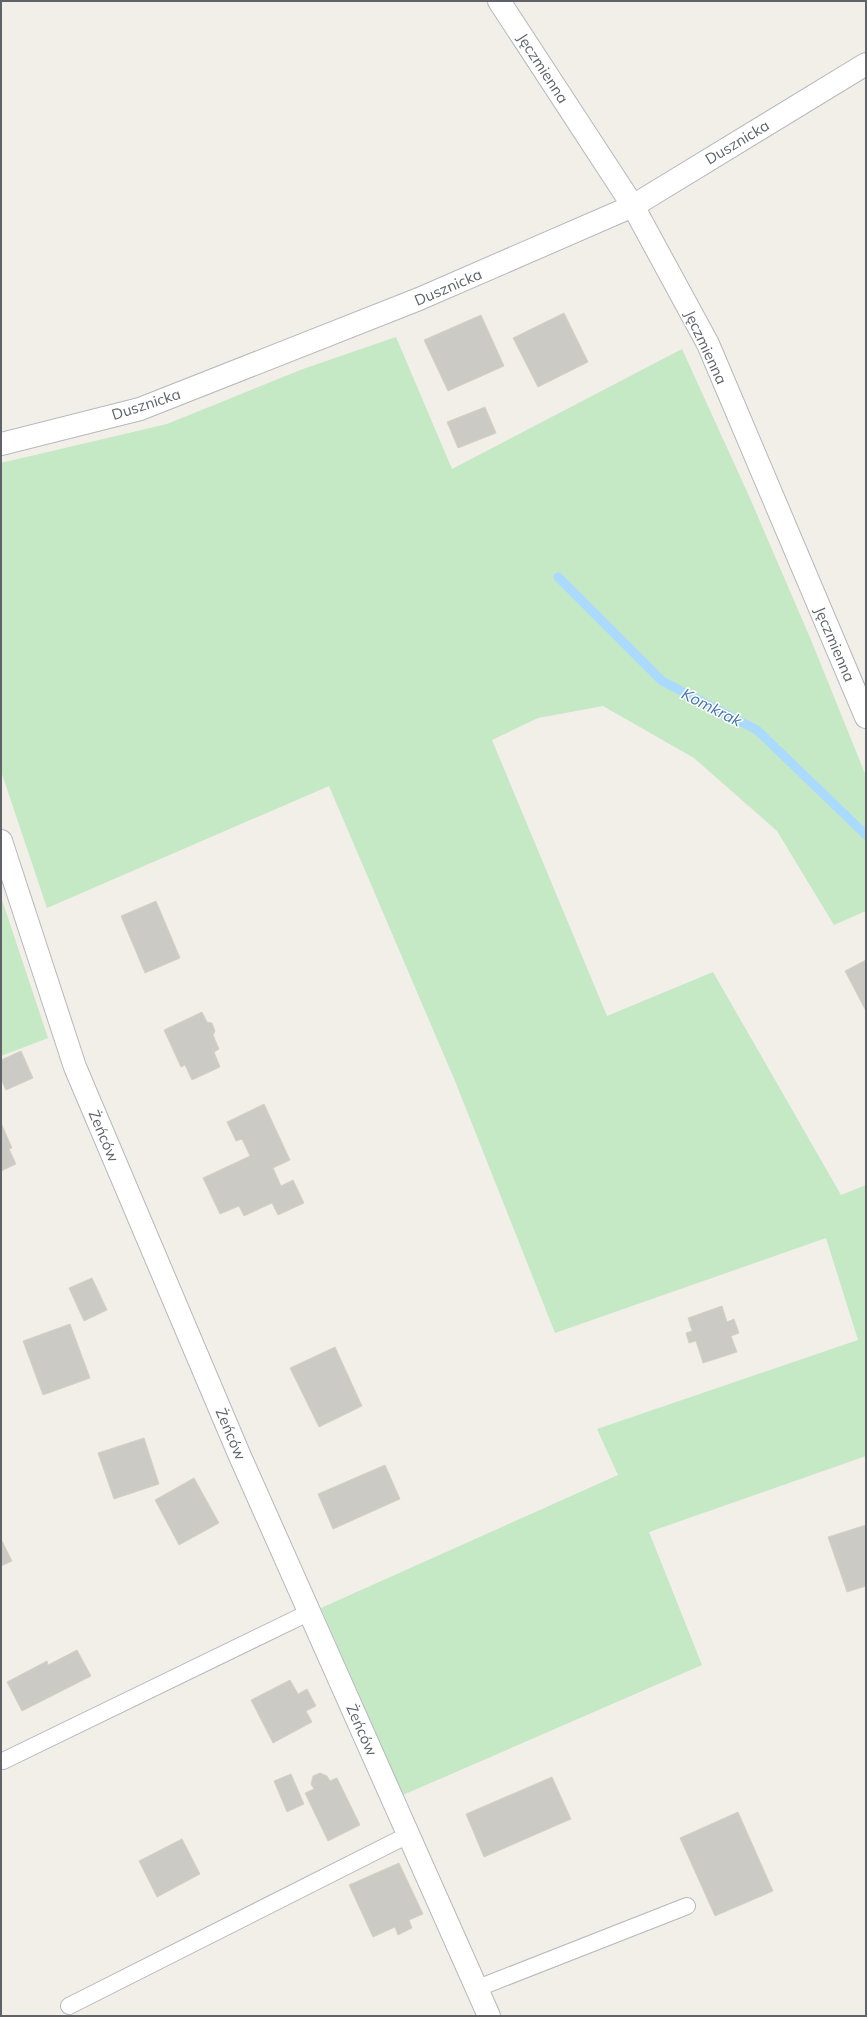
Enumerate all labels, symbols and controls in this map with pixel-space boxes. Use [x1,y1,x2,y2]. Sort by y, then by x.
street label: Jęczmienna [513,29,573,107]
street label: Dusznicka [701,115,773,169]
street label: Dusznicka [411,264,485,310]
street label: Jęczmienna [681,307,731,387]
street label: Dusznicka [109,384,183,424]
street label: Jęczmienna [811,604,859,684]
water label: Komkrak [679,683,746,731]
street label: Żeńców [85,1107,123,1165]
street label: Żeńców [212,1405,250,1463]
street label: Żeńców [342,1701,382,1759]

